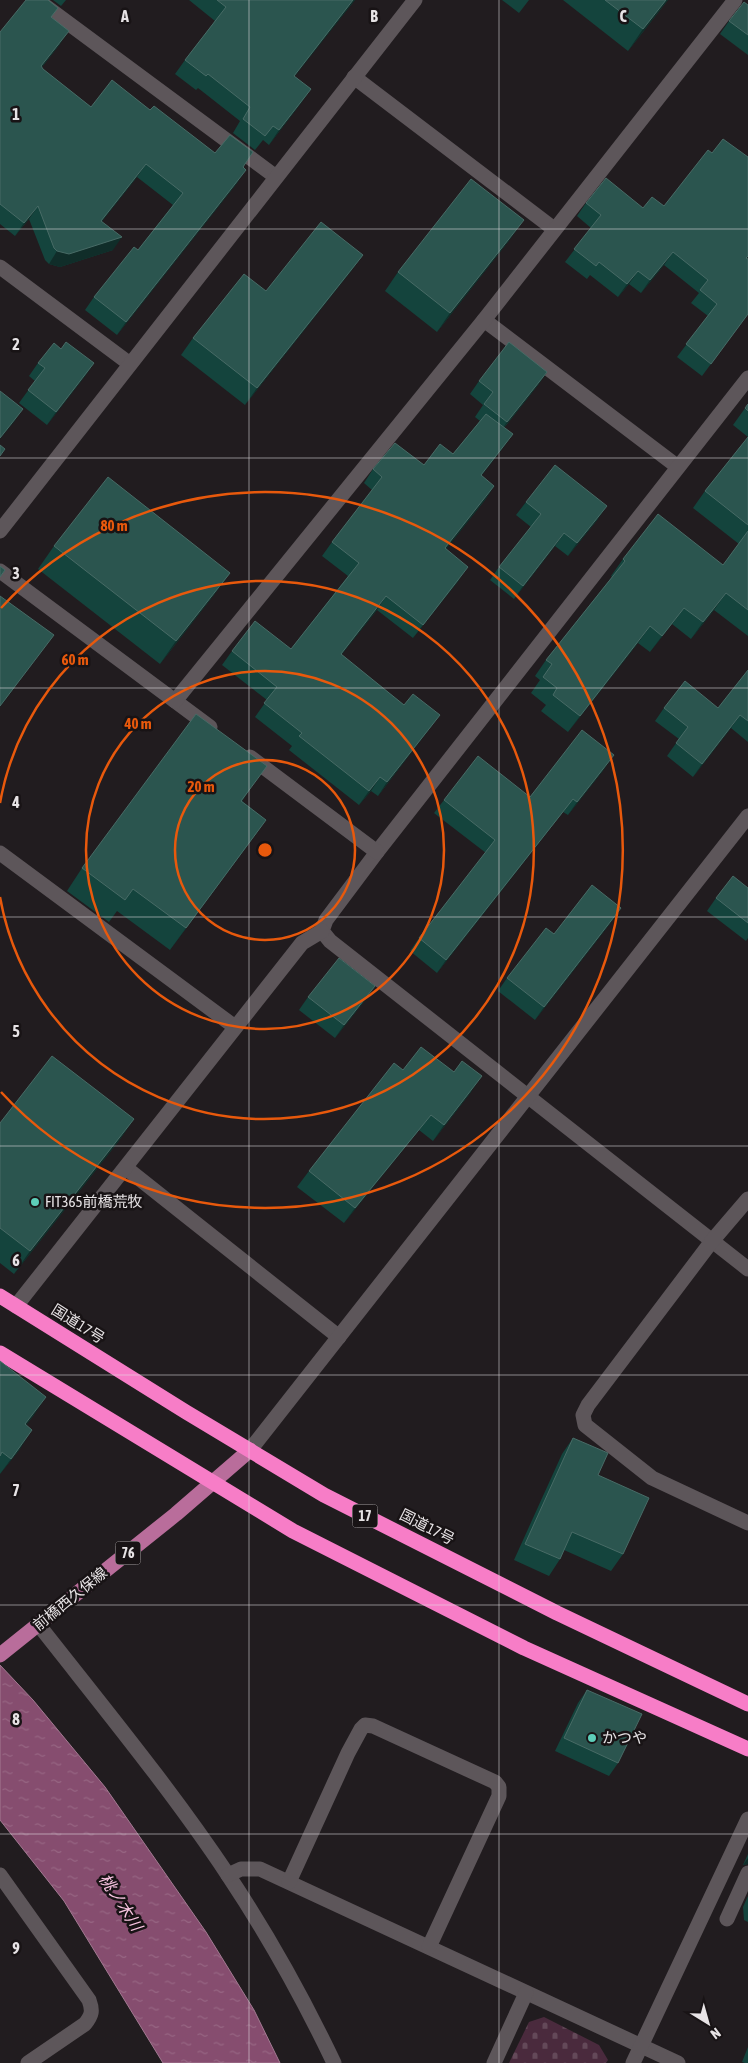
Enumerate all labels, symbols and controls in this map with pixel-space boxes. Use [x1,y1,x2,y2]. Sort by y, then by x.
text: A [120,7,129,25]
text: B [370,7,378,25]
text: C [619,7,627,25]
text: 1 [12,105,20,123]
text: 2 [12,335,20,353]
text: 80 m [101,517,128,534]
text: 3 [12,564,20,582]
text: 60 m [62,651,89,668]
text: 40 m [124,715,152,732]
text: 20 m [188,778,215,795]
text: 4 [11,793,20,811]
centre of rings [256,841,274,859]
text: 5 [12,1022,20,1040]
place label: FIT365前橋荒牧 [45,1193,143,1210]
marker: FIT365前橋荒牧 [29,1196,41,1208]
text: 6 [12,1251,20,1269]
street label: 国道17号 [49,1301,108,1346]
text: 7 [12,1481,20,1499]
road number: 17 [352,1504,378,1528]
street label: 国道17号 [397,1506,457,1548]
road number: 76 [116,1542,140,1565]
street label: 前橋西久保線 [29,1564,110,1634]
text: 8 [12,1710,20,1728]
place label: かつや [602,1729,647,1746]
marker: かつや [586,1732,598,1744]
water label: 桃ノ木川 [96,1870,147,1935]
text: 9 [12,1939,20,1957]
north arrow [683,1998,733,2048]
text: N [708,2025,724,2042]

